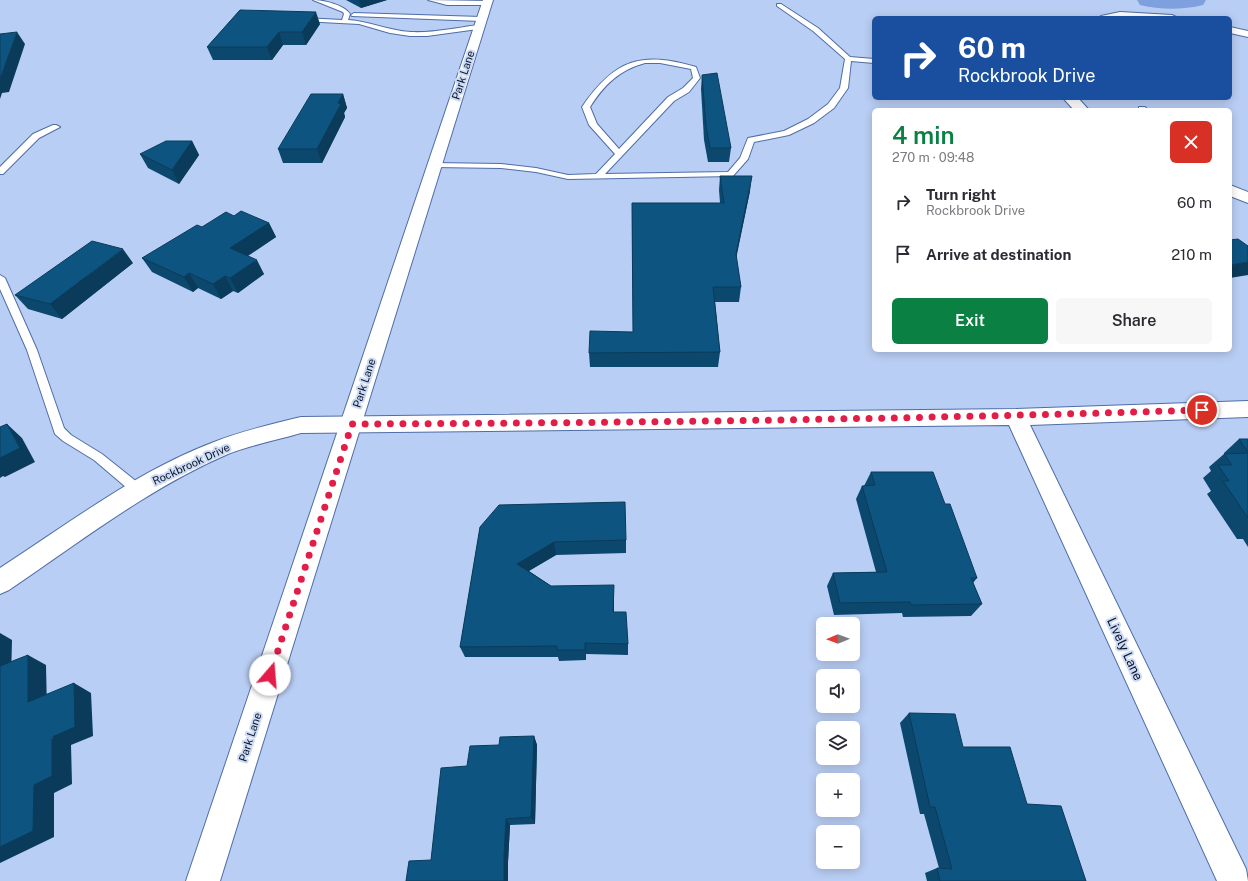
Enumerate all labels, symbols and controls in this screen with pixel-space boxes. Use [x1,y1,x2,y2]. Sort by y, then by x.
text: 60 m [958,31,1026,64]
icon: right [892,32,944,84]
street label: Park Lane [449,49,477,101]
text: Rockbrook Drive [958,65,1095,86]
text: 4 min [892,121,955,149]
button: close [1170,121,1212,163]
text: 270 m · 09:48 [892,150,974,165]
text: Turn right [926,186,996,203]
icon: right [892,191,914,213]
text: 60 m [1177,194,1212,211]
text: Rockbrook Drive [926,203,1025,218]
icon: arrive [892,243,914,265]
text: Arrive at destination [926,246,1071,263]
text: 210 m [1171,246,1212,263]
button: Exit [892,298,1048,344]
button: Share [1056,298,1212,344]
street label: Park Lane [350,357,378,409]
pin [1185,393,1219,427]
icon: arrive [1191,399,1213,421]
street label: Rockbrook Drive [150,441,232,487]
street label: Lively Lane [1104,615,1146,683]
north arrow [816,617,860,661]
map controls [816,617,860,869]
position arrow [249,654,291,696]
button: sound [816,669,860,713]
street label: Park Lane [236,711,264,763]
button: layers [816,721,860,765]
button: + [816,773,860,817]
button: − [816,825,860,869]

